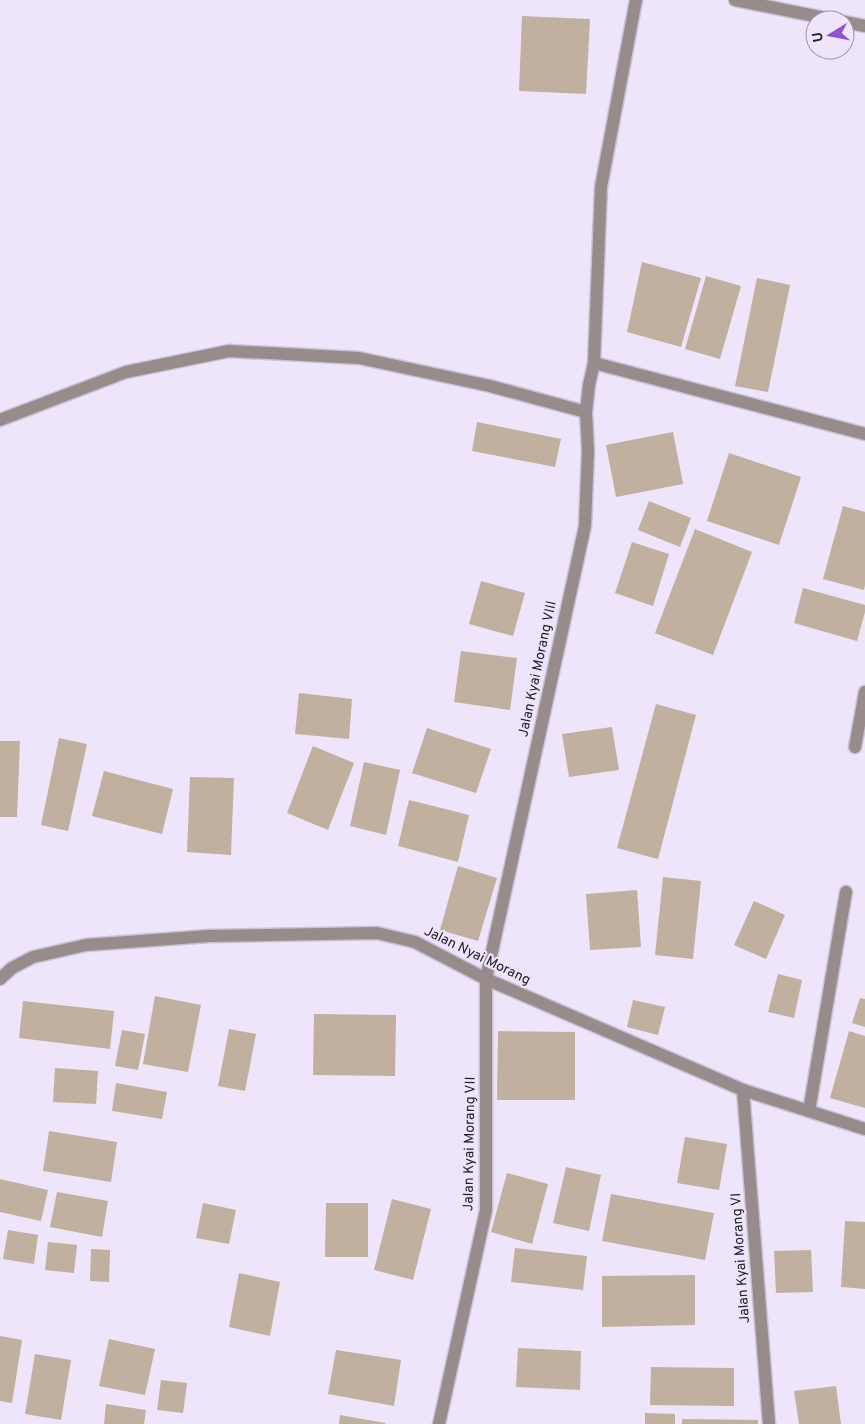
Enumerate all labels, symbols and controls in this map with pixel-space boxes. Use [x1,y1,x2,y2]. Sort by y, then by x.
north arrow [805,10,855,60]
text: U [809,31,828,43]
street label: Jalan Kyai Morang VIII [515,599,561,739]
street label: Jalan Nyai Morang [421,923,533,989]
street label: Jalan Kyai Morang VII [460,1076,480,1212]
street label: Jalan Kyai Morang VI [728,1192,754,1324]

